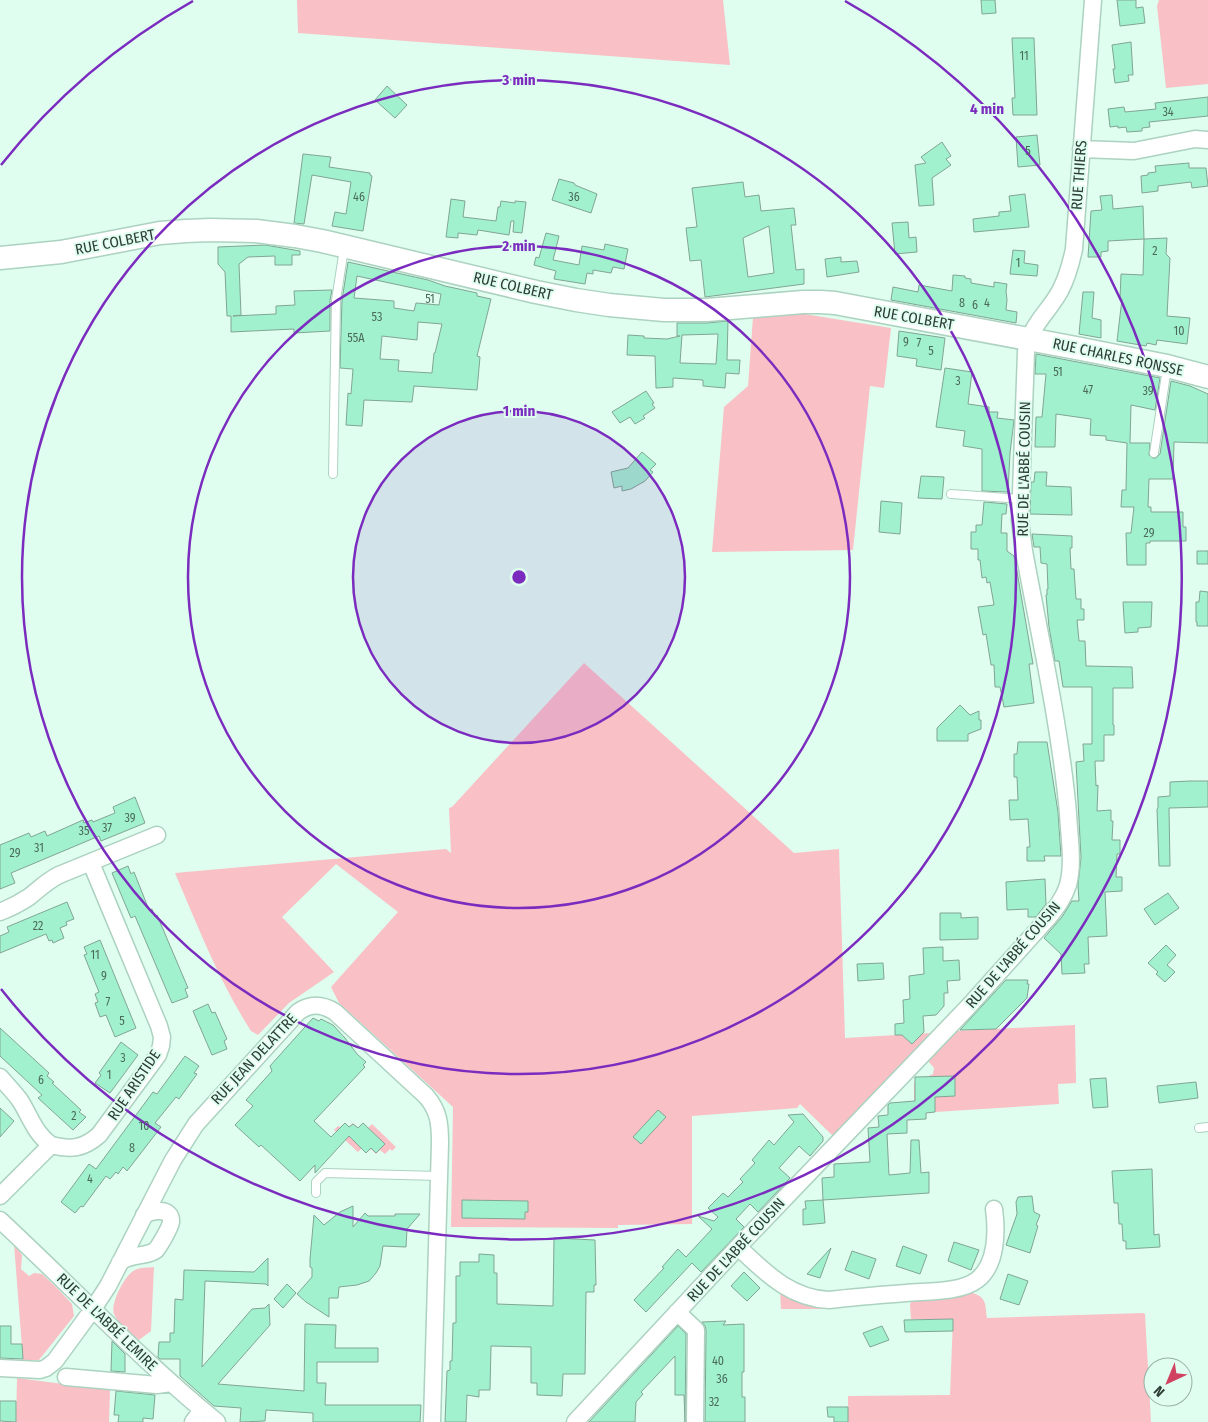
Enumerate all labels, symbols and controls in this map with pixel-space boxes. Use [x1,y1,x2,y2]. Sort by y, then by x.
house number: 11 [1019,49,1029,63]
text: 3 min [501,71,536,89]
text: 4 min [970,100,1004,118]
house number: 34 [1162,105,1174,119]
street label: RUE THIERS [1068,139,1090,211]
house number: 5 [1025,144,1031,158]
house number: 46 [353,190,365,204]
house number: 36 [568,190,580,204]
street label: RUE COLBERT [74,225,156,259]
text: 2 min [501,237,536,255]
house number: 2 [1152,244,1158,258]
house number: 1 [1016,256,1020,270]
street label: RUE COLBERT [472,268,554,304]
house number: 51 [425,292,435,306]
house number: 8 [959,296,965,310]
house number: 4 [984,296,990,310]
house number: 6 [972,298,978,312]
street label: RUE COLBERT [873,302,955,334]
house number: 53 [372,310,382,324]
house number: 10 [1174,324,1184,338]
house number: 55A [347,331,365,345]
street label: RUE CHARLES RONSSE [1051,334,1185,380]
house number: 9 [903,335,909,349]
house number: 7 [917,336,922,350]
house number: 5 [928,344,934,358]
house number: 51 [1053,365,1063,379]
house number: 3 [955,374,961,388]
house number: 47 [1083,383,1093,397]
house number: 39 [1142,384,1154,398]
street label: RUE DE L'ABBÉ COUSIN [1014,401,1034,537]
text: 1 min [503,402,535,420]
house number: 29 [1143,526,1155,540]
centre of rings [510,568,528,586]
house number: 39 [124,811,136,825]
house number: 37 [102,821,112,835]
house number: 35 [79,824,90,838]
house number: 31 [34,841,44,855]
house number: 29 [9,846,21,860]
street label: RUE DE L'ABBÉ COUSIN [962,898,1064,1012]
house number: 22 [33,919,43,933]
house number: 11 [90,948,100,962]
house number: 9 [101,969,107,983]
house number: 7 [106,995,111,1009]
street label: RUE JEAN DELATTRE [207,1010,301,1108]
house number: 5 [119,1014,125,1028]
street label: RUE ARISTIDE [104,1046,164,1124]
house number: 3 [120,1051,126,1065]
house number: 1 [107,1068,111,1082]
house number: 6 [38,1073,44,1087]
house number: 2 [71,1109,77,1123]
house number: 10 [139,1119,149,1133]
house number: 8 [129,1141,135,1155]
house number: 4 [87,1172,93,1186]
street label: RUE DE L'ABBÉ COUSIN [683,1194,789,1306]
street label: RUE DE L'ABBÉ LEMIRE [53,1269,161,1375]
house number: 40 [712,1354,724,1368]
north arrow [1143,1357,1193,1407]
house number: 36 [716,1372,728,1386]
text: N [1150,1382,1168,1400]
house number: 32 [709,1395,719,1409]

